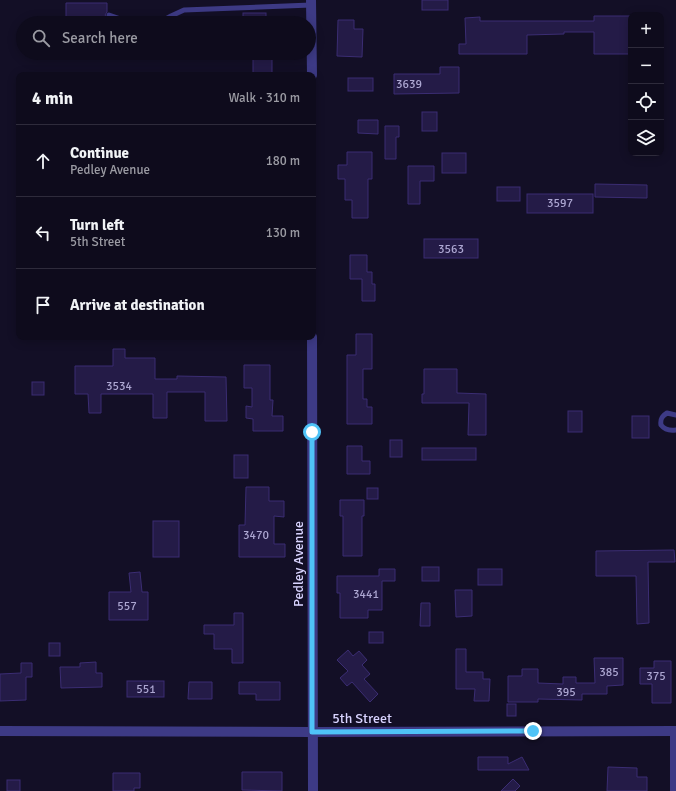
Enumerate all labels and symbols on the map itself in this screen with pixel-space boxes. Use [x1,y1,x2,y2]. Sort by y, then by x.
house number: 3639 [396,77,422,92]
house number: 3597 [547,196,573,211]
house number: 3563 [438,242,464,257]
house number: 3534 [106,379,132,394]
route start [303,423,321,441]
street label: Pedley Avenue [290,521,307,607]
house number: 3470 [243,528,269,543]
house number: 3441 [353,587,379,602]
house number: 557 [117,599,137,614]
house number: 385 [599,665,619,680]
house number: 375 [646,669,666,684]
house number: 551 [136,682,156,697]
house number: 395 [556,685,576,700]
street label: 5th Street [332,710,392,727]
route end [524,722,542,740]

